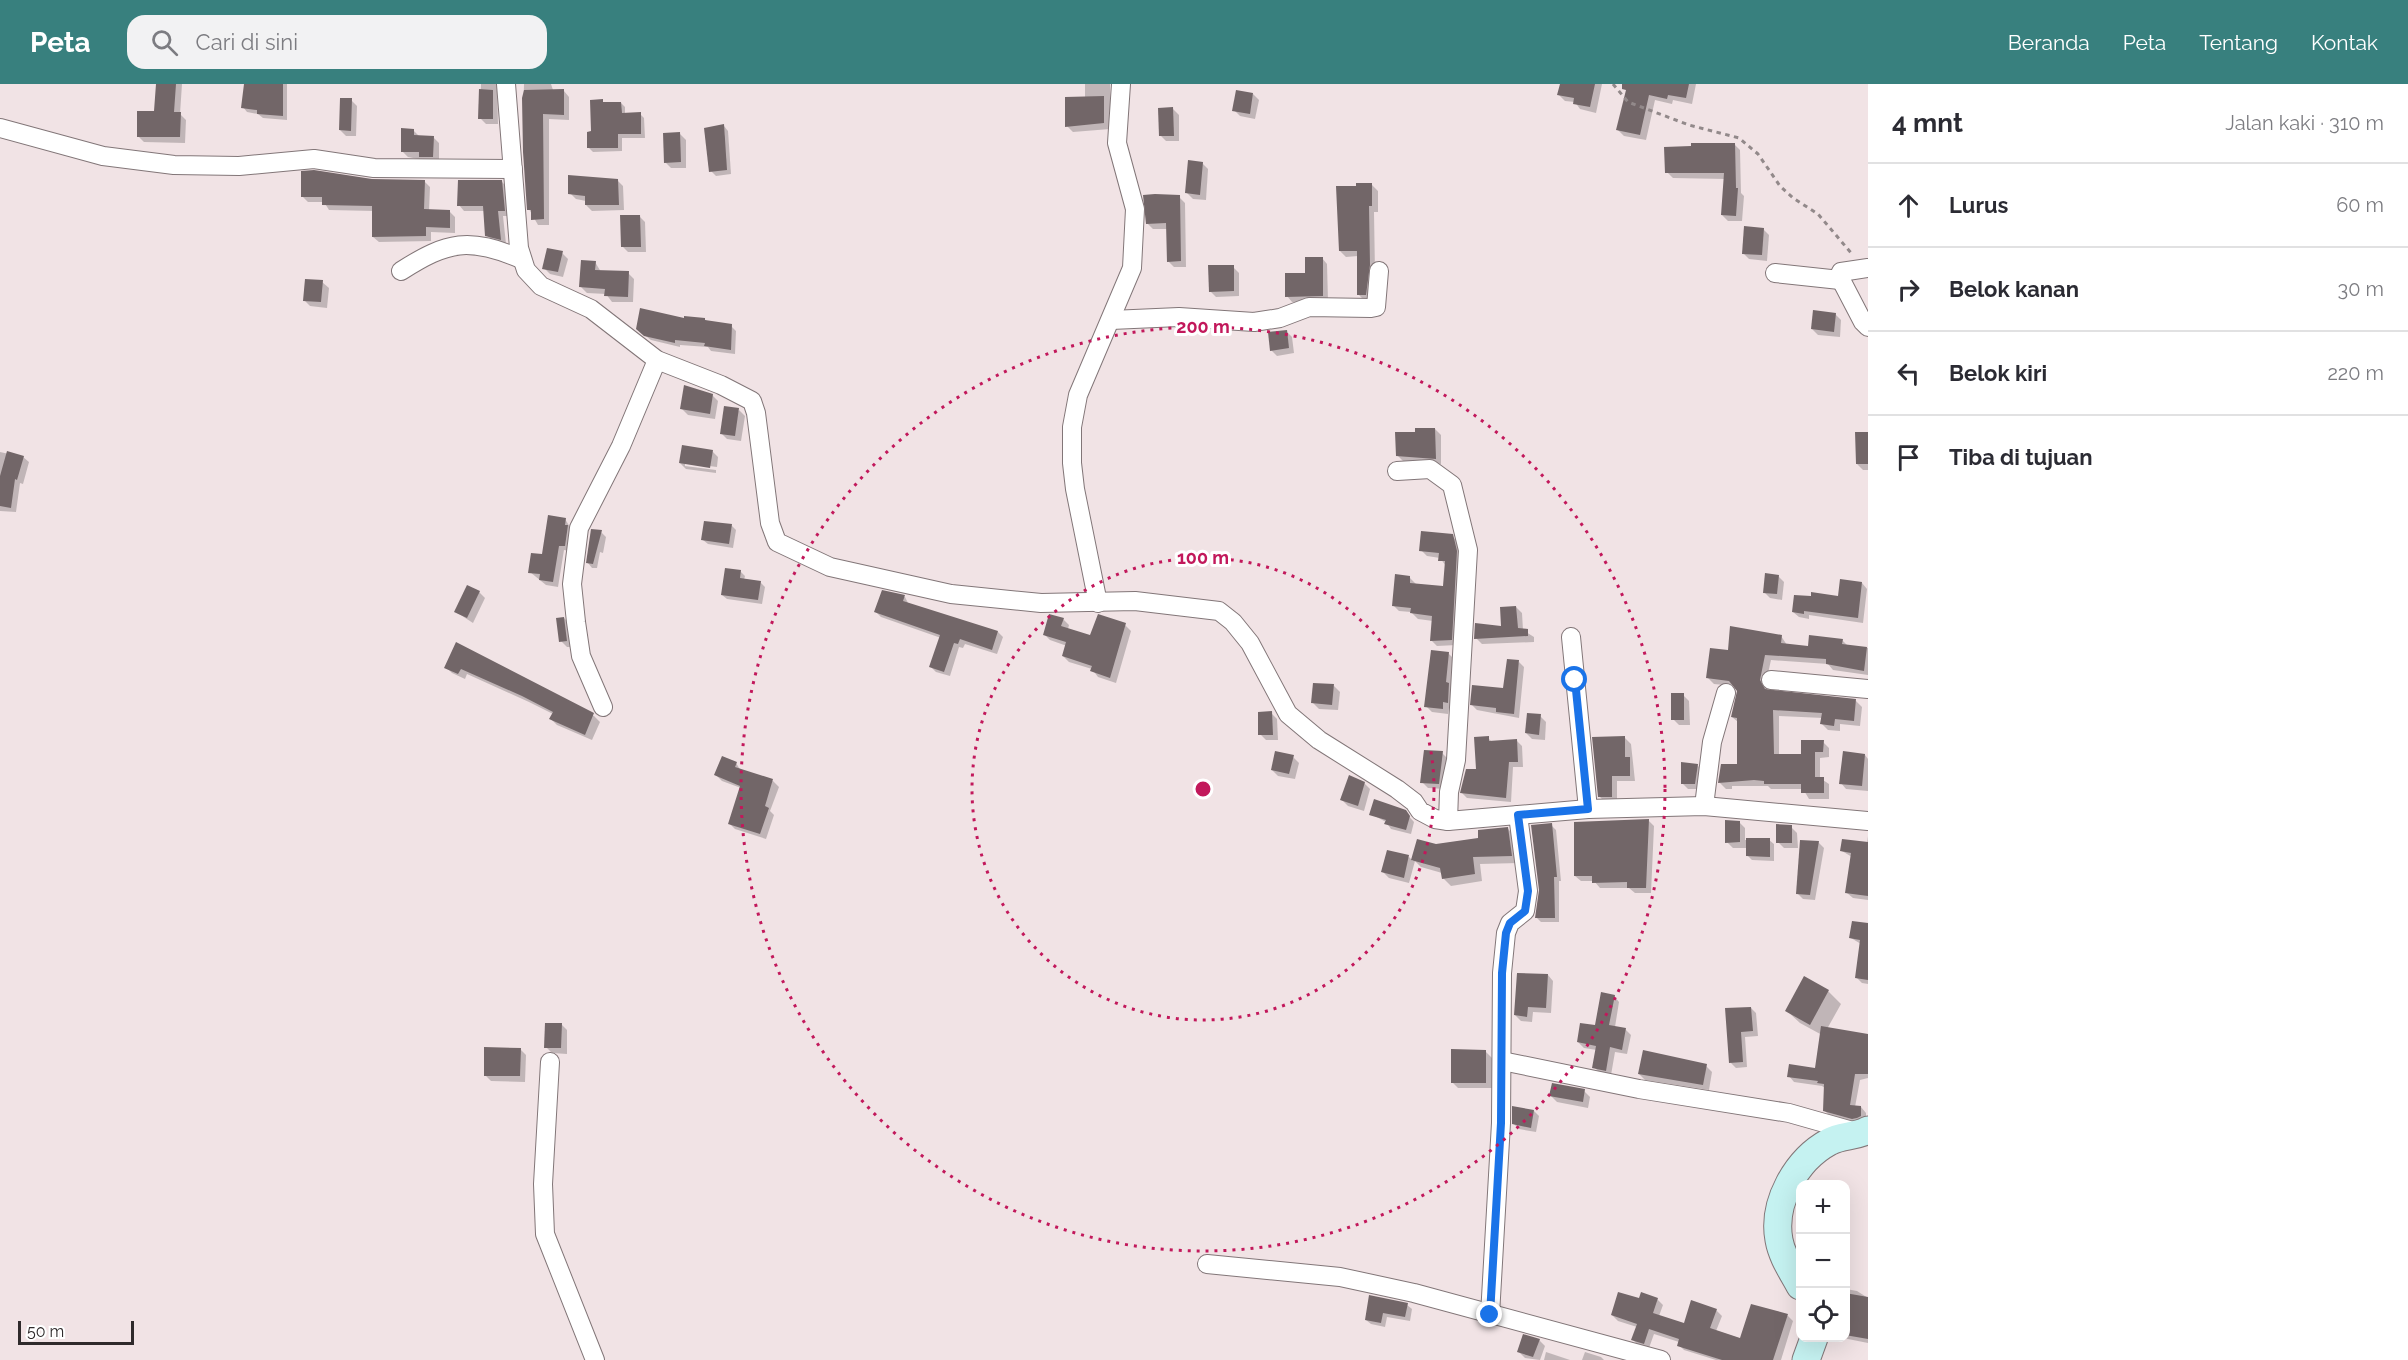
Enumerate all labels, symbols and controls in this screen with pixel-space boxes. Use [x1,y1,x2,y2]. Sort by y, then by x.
search box [127,15,547,69]
text: Peta [30,26,91,59]
icon: search [148,26,181,59]
text: Cari di sini [196,29,298,55]
text: Beranda [2008,30,2090,55]
text: Peta [2123,30,2166,55]
text: Tentang [2199,30,2278,55]
text: Kontak [2311,30,2378,55]
text: 4 mnt [1892,108,1963,138]
text: Jalan kaki · 310 m [2225,111,2384,135]
icon: ahead [1892,189,1925,222]
text: Lurus [1949,192,2008,218]
text: 60 m [2336,193,2384,217]
icon: right [1892,273,1925,306]
text: Belok kanan [1949,276,2079,302]
text: 30 m [2338,277,2384,301]
text: 200 m [1176,316,1230,337]
icon: left [1892,357,1925,390]
text: Belok kiri [1949,360,2047,386]
text: 220 m [2327,361,2384,385]
icon: arrive [1892,441,1925,474]
text: Tiba di tujuan [1949,444,2092,470]
text: 100 m [1177,547,1229,568]
route start [1561,666,1587,692]
centre of rings [1193,779,1213,799]
map controls [1796,1180,1850,1342]
button: + [1796,1180,1850,1234]
button: − [1796,1234,1850,1288]
button: locate [1796,1288,1850,1342]
route end [1476,1301,1502,1327]
scale bar [18,1318,134,1346]
text: 50 m [27,1322,64,1341]

